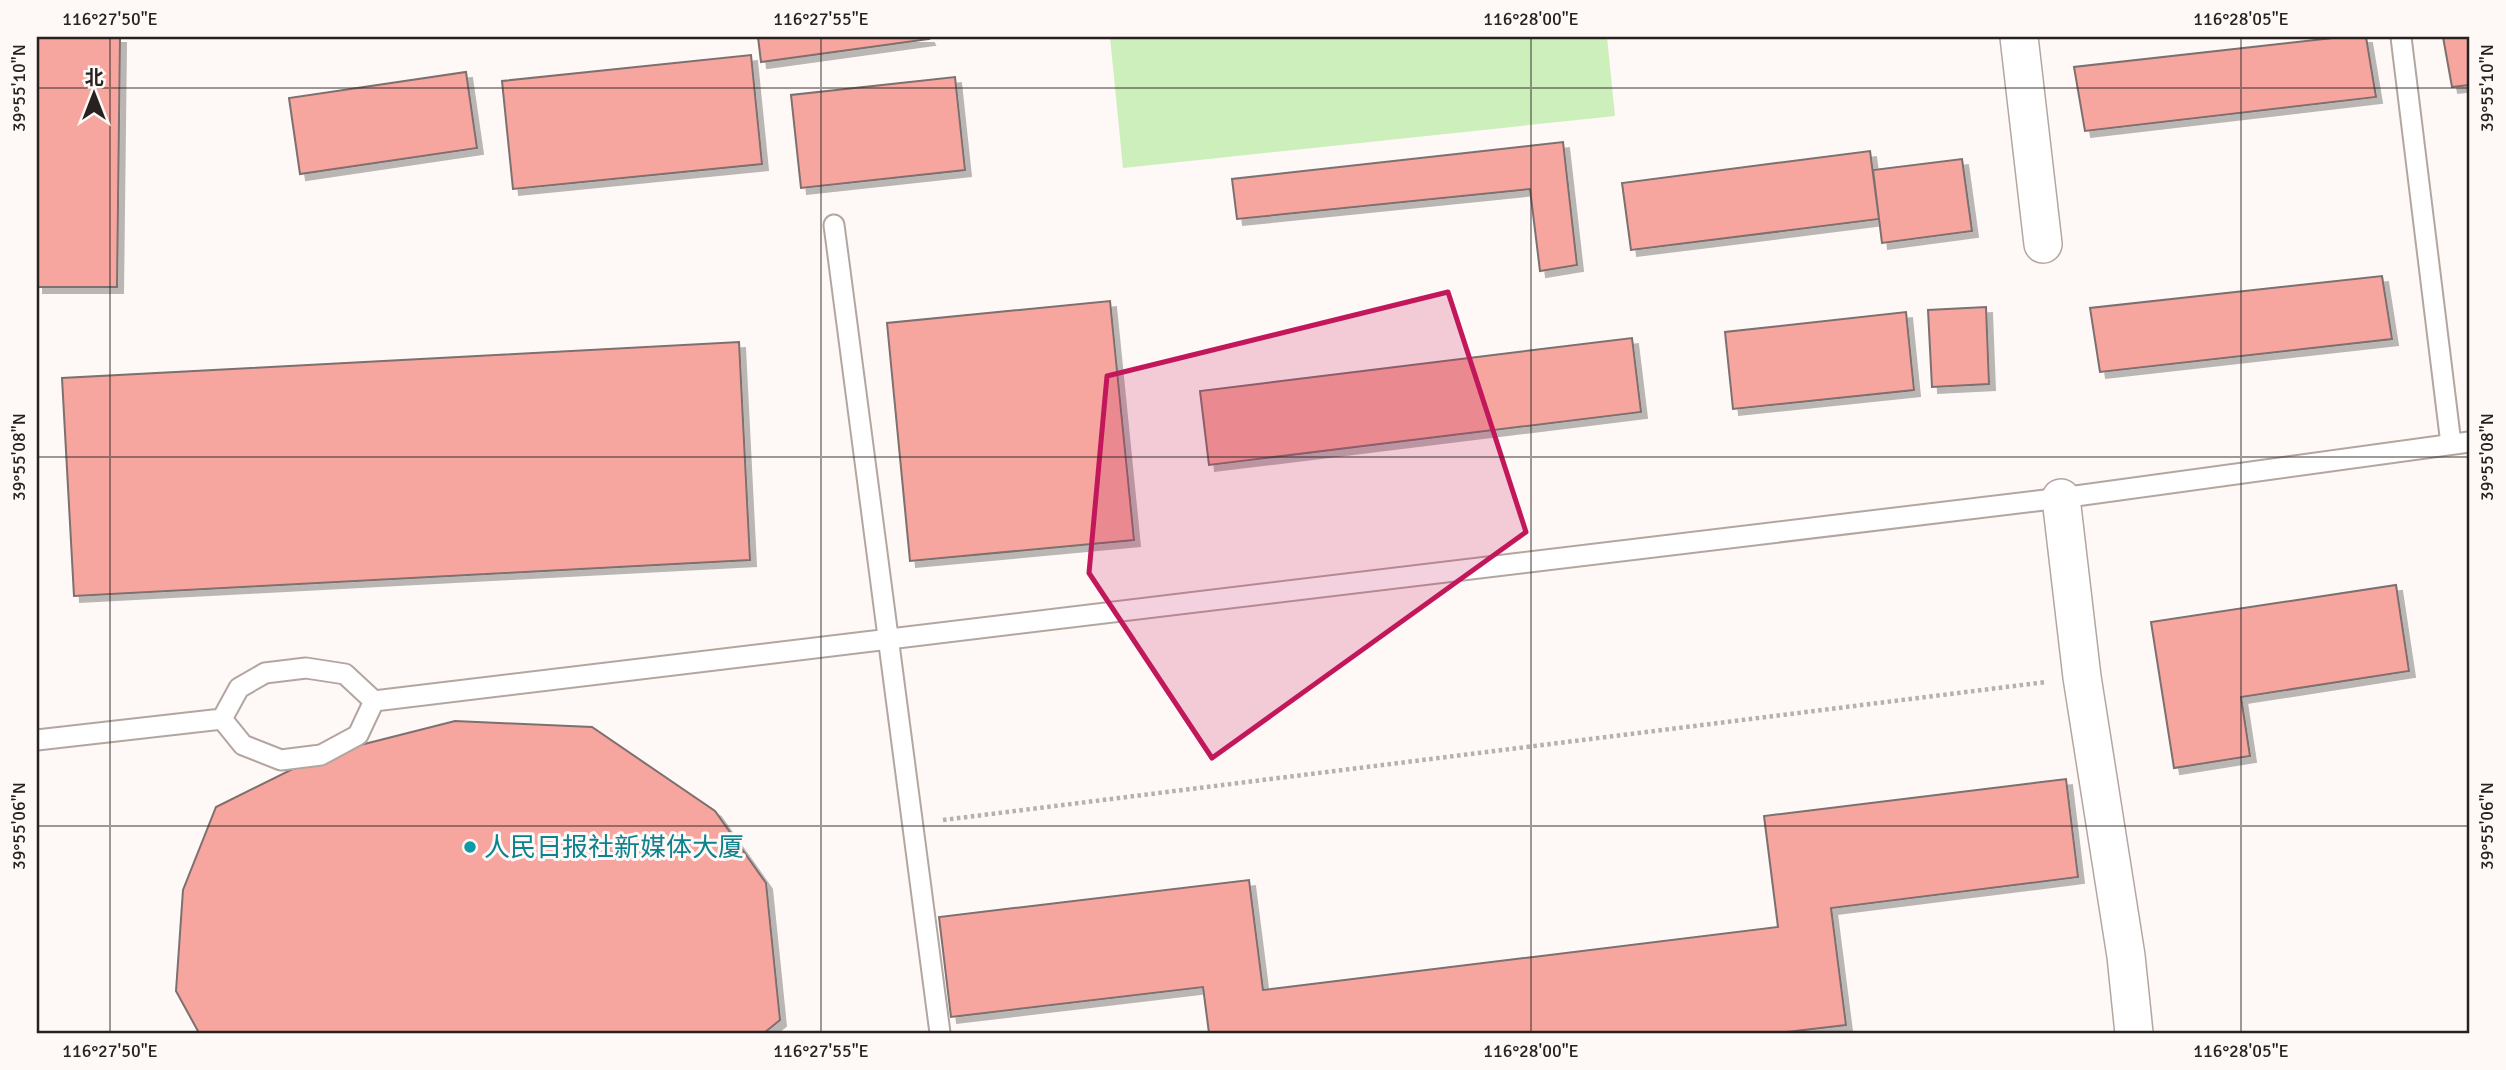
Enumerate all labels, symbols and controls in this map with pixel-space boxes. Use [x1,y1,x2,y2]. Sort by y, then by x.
text: 116°27'50"E [62,8,158,30]
text: 116°27'55"E [773,8,869,30]
text: 116°28'00"E [1483,8,1579,30]
text: 116°28'05"E [2193,8,2289,30]
text: 39°55'10"N [8,44,30,132]
text: 39°55'10"N [2476,44,2498,132]
north arrow [60,60,130,130]
text: 北 [84,66,104,90]
text: 39°55'08"N [8,413,30,501]
text: 39°55'08"N [2476,413,2498,501]
text: 39°55'06"N [8,782,30,870]
text: 39°55'06"N [2476,782,2498,870]
place label: 人民日报社新媒体大厦 [484,832,744,864]
marker: 人民日报社新媒体大厦 [462,839,478,855]
text: 116°27'50"E [62,1040,158,1062]
text: 116°27'55"E [773,1040,869,1062]
text: 116°28'00"E [1483,1040,1579,1062]
text: 116°28'05"E [2193,1040,2289,1062]

